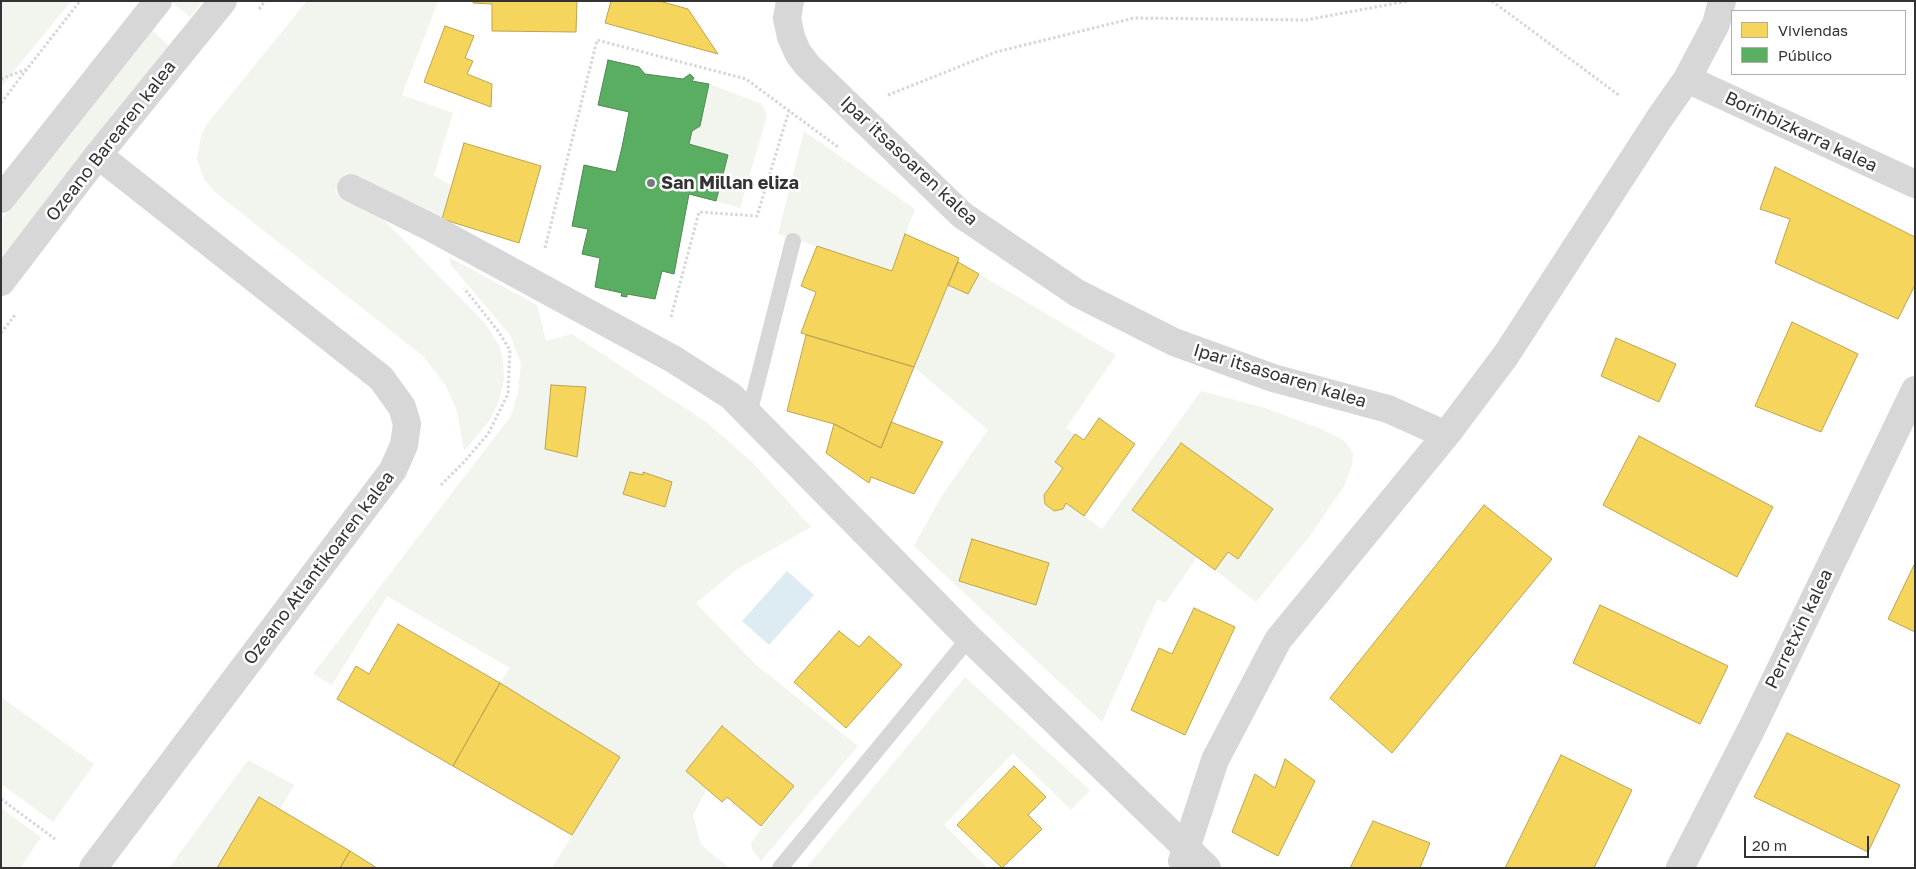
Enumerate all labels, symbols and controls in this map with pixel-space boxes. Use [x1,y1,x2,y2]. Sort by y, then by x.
legend [1731,10,1906,75]
text: Viviendas [1778,21,1848,39]
text: Público [1778,46,1832,64]
street label: Ozeano Barearen kalea [41,56,181,226]
street label: Borinbizkarra kalea [1721,87,1881,177]
street label: Ipar itsasoaren kalea [836,92,982,230]
place label: San Millan eliza [661,172,799,194]
marker: San Millan eliza [645,177,657,189]
street label: Ipar itsasoaren kalea [1191,339,1369,413]
street label: Ozeano Atlantikoaren kalea [239,467,399,669]
street label: Perretxin kalea [1761,566,1837,692]
scale bar [1746,826,1871,858]
text: 20 m [1752,836,1787,854]

